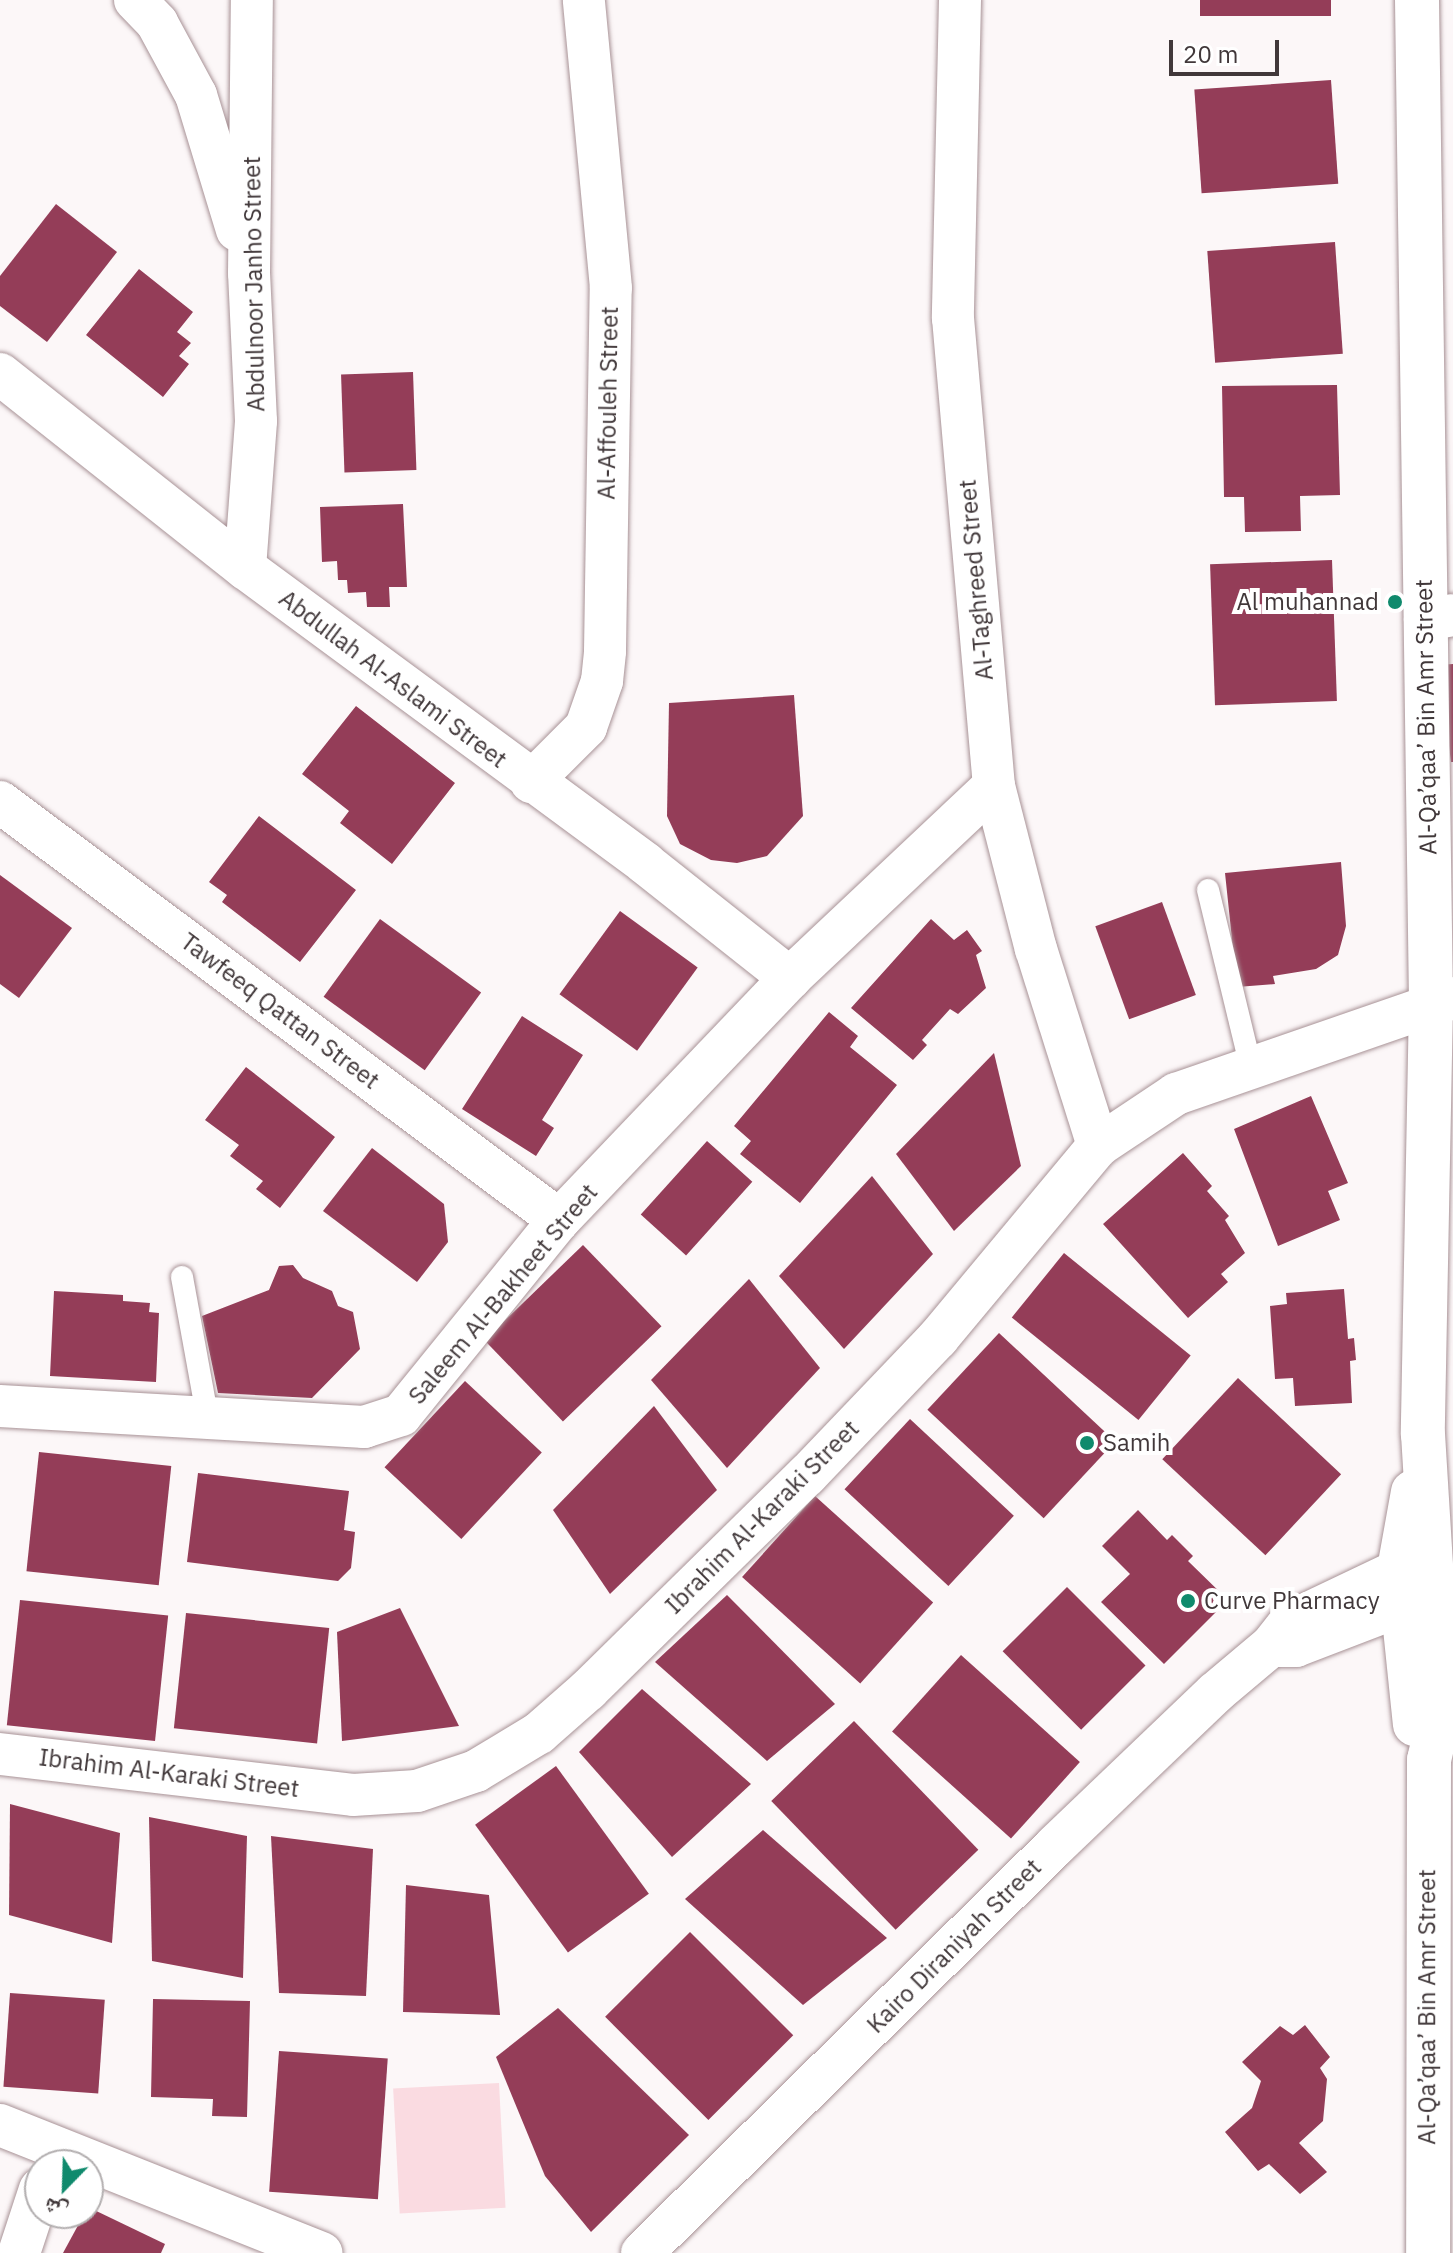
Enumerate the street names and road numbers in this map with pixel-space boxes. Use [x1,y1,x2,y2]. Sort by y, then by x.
street label: Abdulnoor Janho Street [237,156,271,412]
street label: Al-Affouleh Street [592,306,624,500]
street label: Al-Taghreed Street [953,478,999,682]
street label: Al-Qa’qaa’ Bin Amr Street [1409,579,1443,855]
street label: Abdullah Al-Aslami Street [274,584,512,774]
street label: Tawfeeq Qattan Street [175,927,385,1095]
street label: Saleem Al-Bakheet Street [402,1178,604,1410]
street label: Ibrahim Al-Karaki Street [659,1414,865,1620]
street label: Ibrahim Al-Karaki Street [37,1743,301,1803]
street label: Kairo Diraniyah Street [861,1853,1047,2039]
street label: Al-Qa’qaa’ Bin Amr Street [1413,1869,1441,2145]

